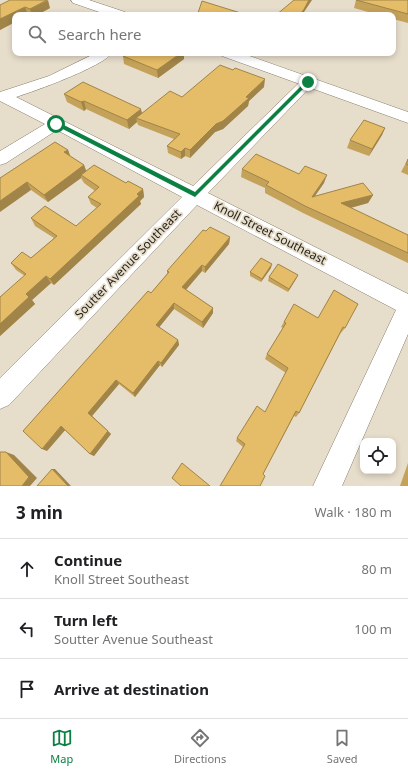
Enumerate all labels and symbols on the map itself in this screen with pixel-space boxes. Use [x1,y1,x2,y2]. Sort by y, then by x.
route end [299,73,317,91]
route start [47,115,65,133]
street label: Knoll Street Southeast [211,197,330,269]
street label: Soutter Avenue Southeast [71,205,185,322]

